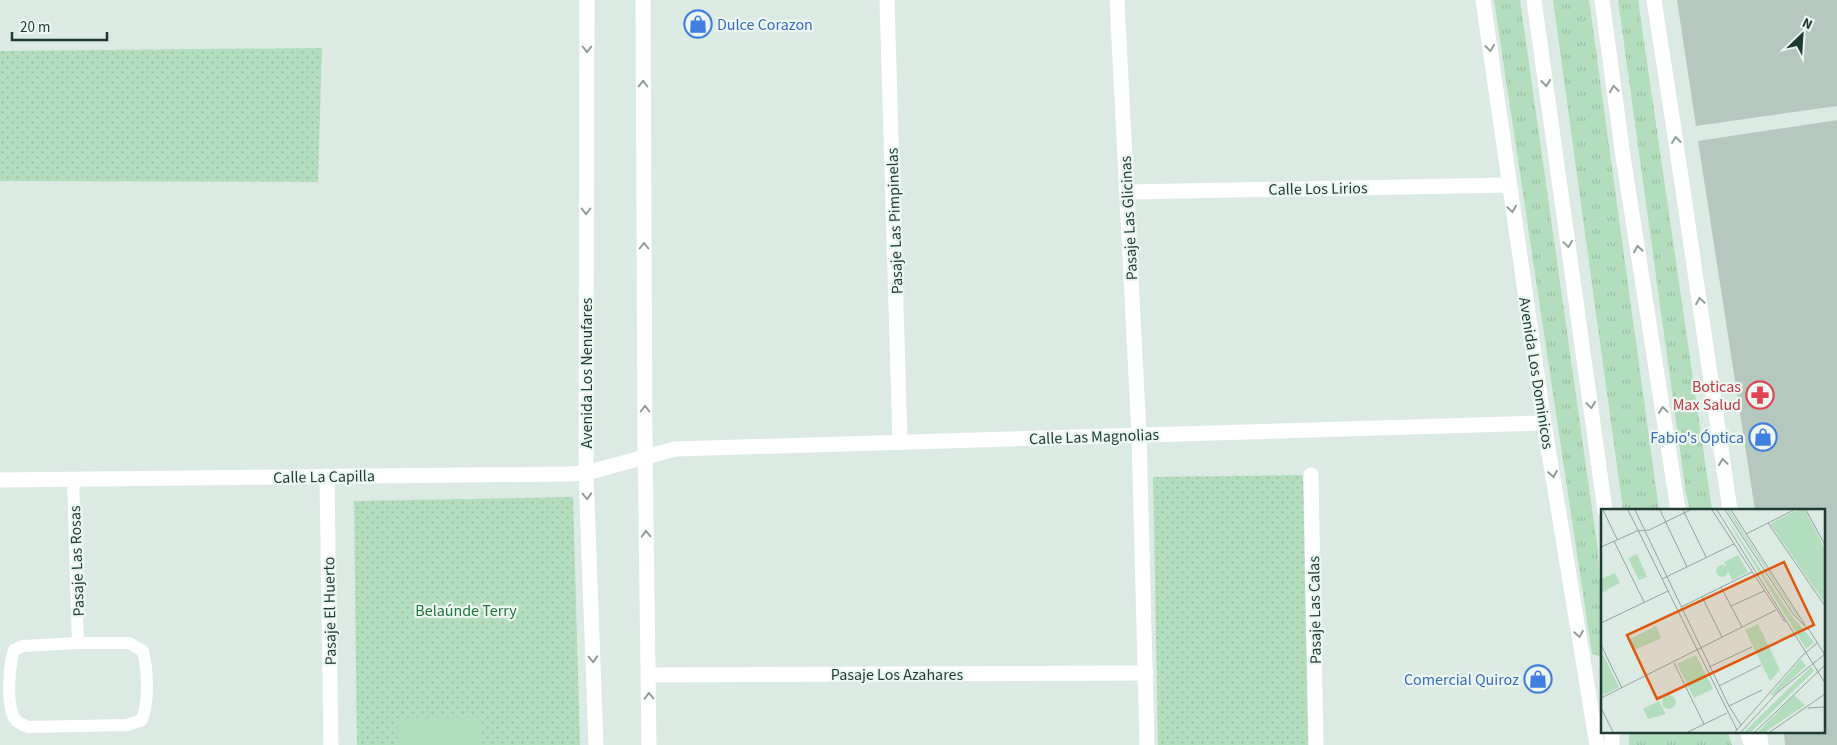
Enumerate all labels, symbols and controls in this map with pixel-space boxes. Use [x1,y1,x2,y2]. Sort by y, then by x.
shop icon: Dulce Corazon [683,9,713,39]
scale bar [12,10,108,42]
north arrow [1777,10,1827,60]
text: N [1799,13,1816,35]
place label: Dulce Corazon [717,14,813,36]
text: 20 m [20,17,50,38]
one-way arrow [1484,44,1494,53]
one-way arrow [582,45,592,53]
one-way arrow [1540,79,1551,87]
one-way arrow [638,80,648,88]
one-way arrow [1609,84,1620,92]
one-way arrow [1671,136,1682,144]
street label: Pasaje Las Pimpinelas [881,147,909,295]
street label: Pasaje Las Glicinas [1115,155,1143,281]
street label: Calle Los Lirios [1268,177,1368,201]
one-way arrow [1506,206,1517,214]
one-way arrow [581,208,591,215]
one-way arrow [1563,240,1573,248]
one-way arrow [639,242,649,250]
one-way arrow [1633,245,1644,253]
street label: Avenida Los Dominicos [1513,296,1559,451]
street label: Avenida Los Nenufares [576,297,598,449]
one-way arrow [1695,297,1705,305]
place label: Boticas Max Salud [1673,376,1741,416]
pharmacy icon: Boticas Max Salud [1745,380,1775,410]
one-way arrow [1585,400,1595,409]
one-way arrow [640,405,650,412]
one-way arrow [1658,405,1669,413]
shop icon: Fabio's Óptica [1748,422,1778,452]
street label: Calle Las Magnolias [1029,424,1160,450]
place label: Fabio's Óptica [1650,427,1744,449]
one-way arrow [1718,457,1729,465]
street label: Calle La Capilla [273,465,375,489]
one-way arrow [1547,470,1558,478]
one-way arrow [582,492,592,500]
street label: Pasaje Las Rosas [64,505,90,617]
inset map [1601,509,1824,732]
one-way arrow [641,530,652,538]
street label: Pasaje Las Calas [1303,555,1327,664]
street label: Pasaje El Huerto [318,557,342,665]
park label: Belaúnde Terry [415,600,517,622]
one-way arrow [1573,630,1583,638]
one-way arrow [587,655,598,663]
street label: Pasaje Los Azahares [831,664,963,686]
shop icon: Comercial Quiroz [1523,664,1553,694]
place label: Comercial Quiroz [1404,669,1519,691]
one-way arrow [643,692,654,700]

